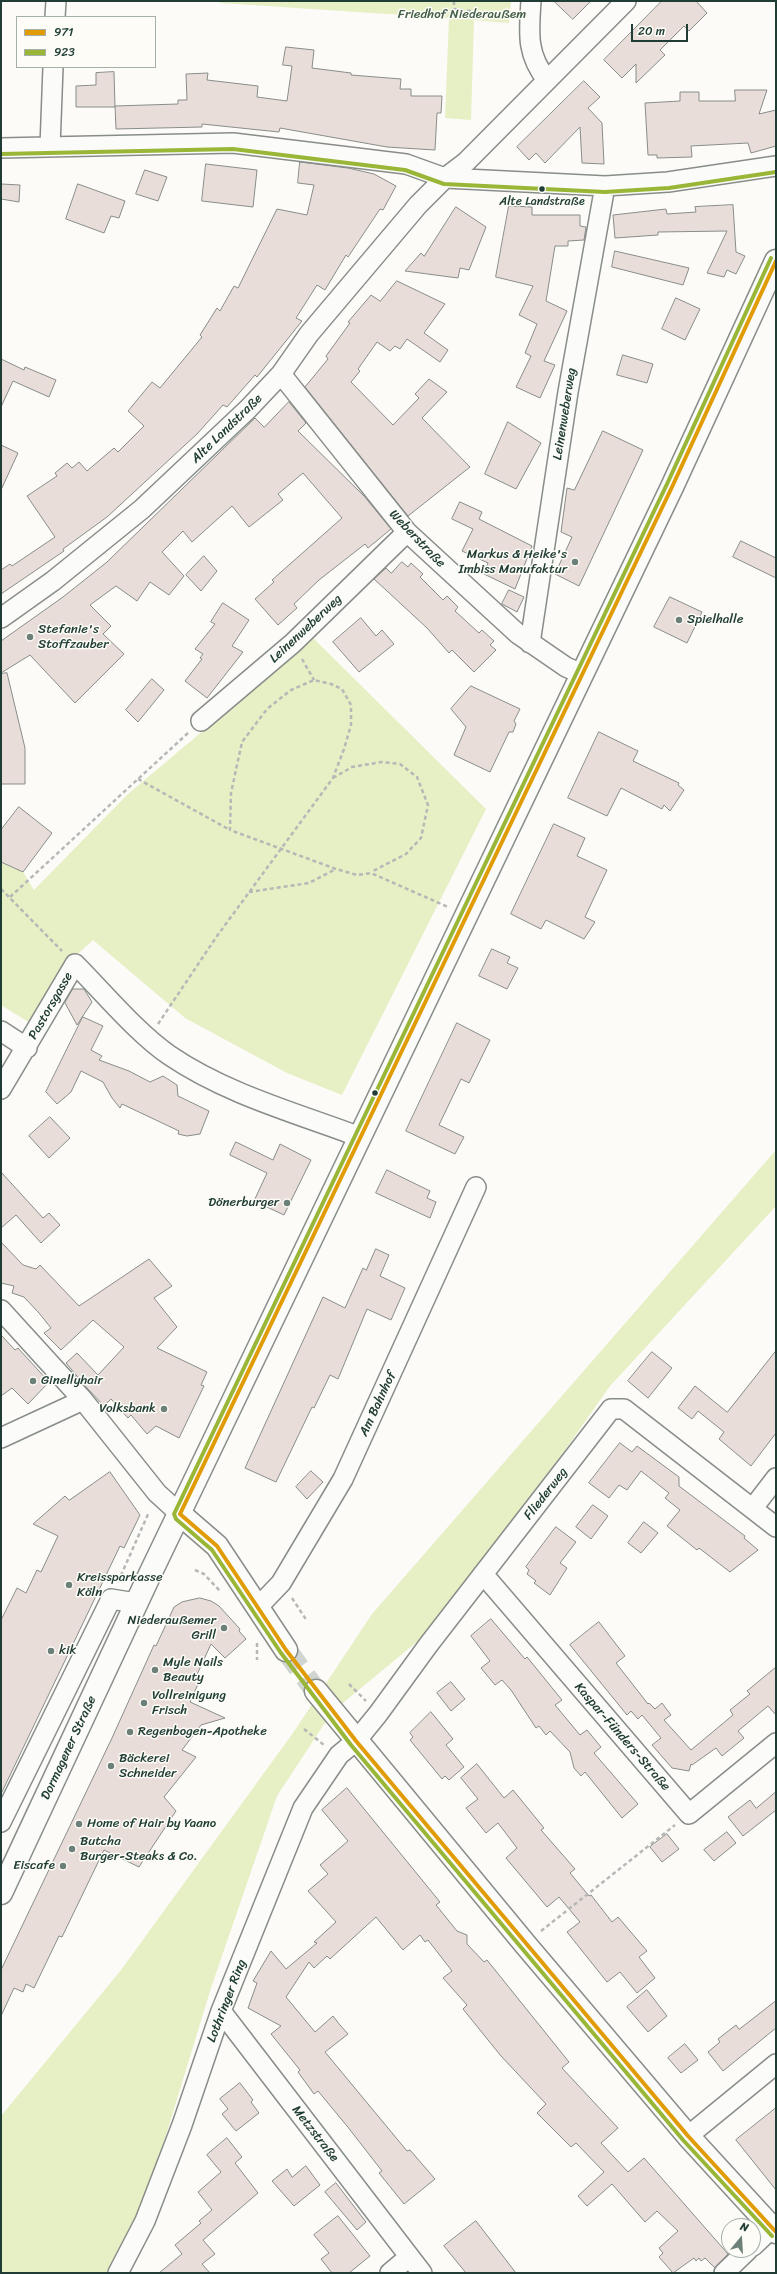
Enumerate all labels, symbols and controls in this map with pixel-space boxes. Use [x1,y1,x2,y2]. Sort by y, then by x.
park label: Friedhof Niederaußem [398,7,526,23]
legend [16,16,156,68]
scale bar [633,16,690,42]
text: 20 m [638,20,665,42]
text: 971 [54,21,73,43]
text: 923 [54,41,75,63]
marker: Alte Landstraße [537,184,547,194]
place label: Alte Landstraße [499,195,585,209]
street label: Leinenweberweg [550,367,580,461]
street label: Alte Landstraße [188,391,266,467]
street label: Weberstraße [386,507,448,571]
place label: Markus & Heike's Imbiss Manufaktur [458,547,567,578]
marker: Markus & Heike's Imbiss Manufaktur [570,557,580,567]
street label: Leinenweberweg [267,592,345,666]
place label: Spielhalle [687,612,743,628]
marker: Spielhalle [674,615,684,625]
place label: Stefanie's Stoffzauber [38,622,109,653]
marker: Stefanie's Stoffzauber [25,632,35,642]
street label: Pastorsgasse [25,970,77,1042]
unlabelled marker [370,1088,380,1098]
place label: Dönerburger [208,1195,279,1211]
marker: Dönerburger [282,1198,292,1208]
street label: Am Bahnhof [356,1369,400,1439]
place label: Ginellyhair [41,1373,103,1389]
marker: Ginellyhair [28,1376,38,1386]
place label: Volksbank [99,1401,156,1417]
marker: Volksbank [159,1404,169,1414]
street label: Fliederweg [521,1465,571,1523]
place label: Kreissparkasse Köln [77,1570,163,1601]
marker: Kreissparkasse Köln [64,1580,74,1590]
place label: Niederaußemer Grill [128,1613,216,1644]
marker: Niederaußemer Grill [219,1623,229,1633]
place label: kik [59,1643,76,1659]
marker: kik [46,1646,56,1656]
place label: Myle Nails Beauty [163,1655,223,1686]
marker: Myle Nails Beauty [150,1665,160,1675]
street label: Kaspar-Fünders-Straße [571,1680,673,1794]
place label: Vollreinigung Frisch [152,1688,226,1719]
street label: Dormagener Straße [38,1694,100,1802]
marker: Vollreinigung Frisch [139,1698,149,1708]
place label: Regenbogen-Apotheke [138,1724,267,1740]
marker: Regenbogen-Apotheke [125,1727,135,1737]
place label: Bäckerei Schneider [119,1751,176,1782]
marker: Bäckerei Schneider [106,1761,116,1771]
place label: Home of Hair by Yaano [87,1816,216,1832]
marker: Home of Hair by Yaano [74,1819,84,1829]
place label: Butcha Burger-Steaks & Co. [80,1834,198,1865]
marker: Butcha Burger-Steaks & Co. [67,1844,77,1854]
place label: Eiscafe [13,1858,55,1874]
marker: Eiscafe [58,1861,68,1871]
street label: Lothringer Ring [204,1957,250,2045]
street label: Metzstraße [288,2103,342,2165]
text: N [738,2217,751,2237]
north arrow [721,2218,761,2258]

